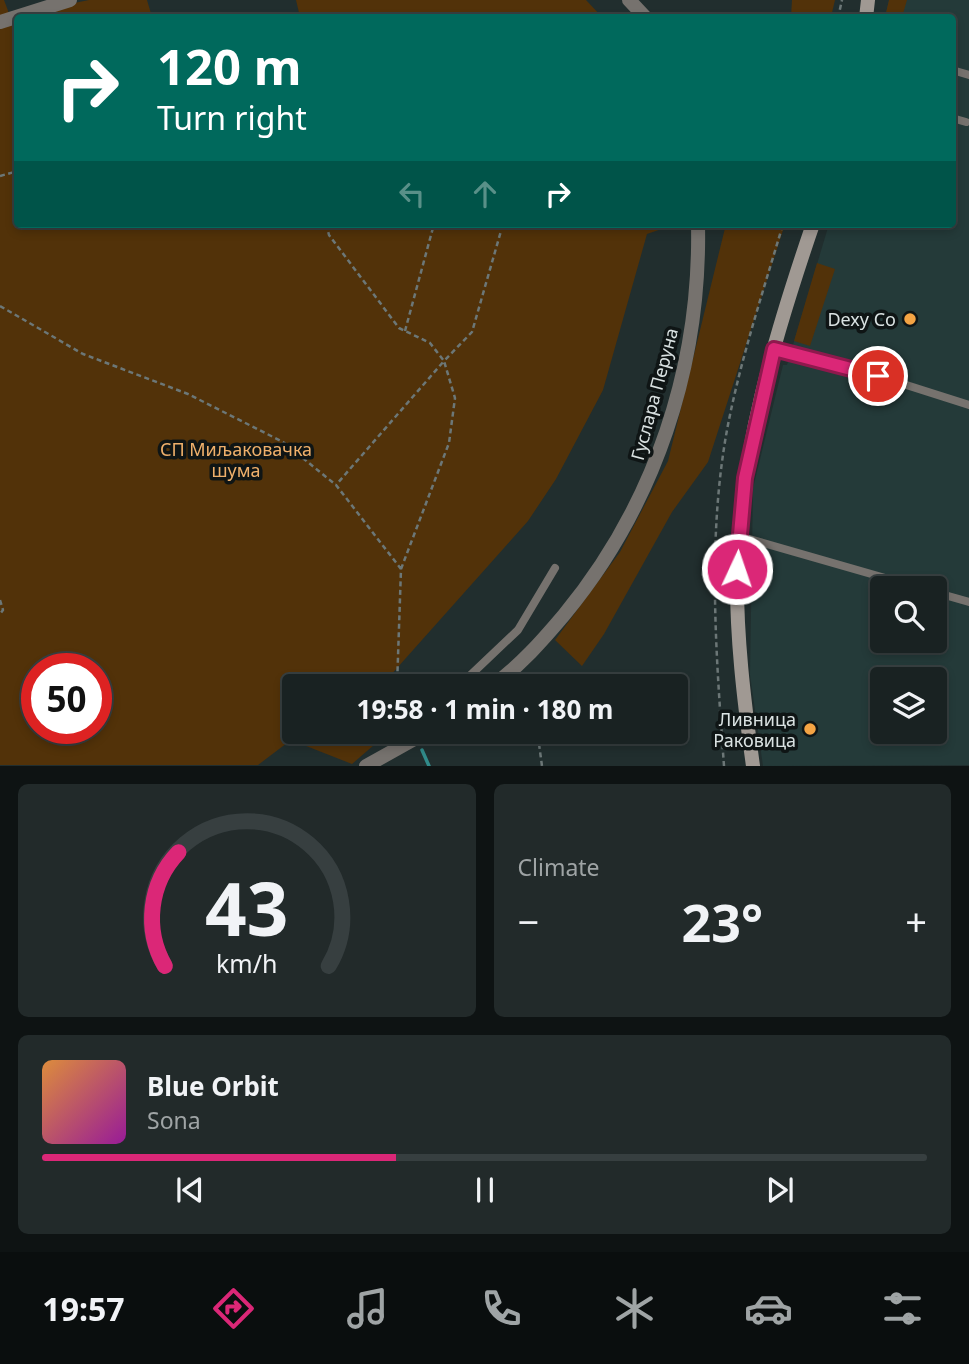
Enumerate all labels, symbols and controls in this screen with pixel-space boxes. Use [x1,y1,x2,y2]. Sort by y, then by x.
text: 120 m [157,33,302,99]
icon: right [42,42,133,133]
text: Turn right [157,96,307,139]
icon: left [393,175,431,213]
icon: ahead [466,175,504,213]
icon: right [539,175,577,213]
place label: Dexy Co [827,307,896,331]
marker: Dexy Co [902,311,918,327]
street label: Гуслара Перуна [625,325,683,463]
pin [848,346,908,406]
icon: arrive [859,357,897,395]
park label: СП Миљаковачка шума [160,437,312,482]
position arrow [700,532,774,606]
map controls [870,576,947,744]
button: search [870,576,947,653]
speed limit sign: 50 [21,653,112,744]
button: layers [870,667,947,744]
text: 19:58 · 1 min · 180 m [357,691,613,727]
place label: Ливница Раковица [713,707,796,752]
marker: Ливница Раковица [802,721,818,737]
text: Climate [518,851,600,883]
text: 43 [205,859,288,958]
text: 23° [681,886,763,957]
text: − [518,895,539,947]
text: + [905,895,927,947]
text: km/h [216,946,278,980]
text: Blue Orbit [147,1068,279,1104]
text: Sona [147,1104,201,1136]
icon: previous [171,1171,209,1209]
icon: pause [466,1171,504,1209]
icon: next [761,1171,799,1209]
icon: directions [209,1284,258,1333]
icon: music [343,1284,392,1333]
icon: phone [477,1284,526,1333]
icon: climate [610,1284,659,1333]
icon: car [744,1284,793,1333]
icon: filters [878,1284,927,1333]
text: 19:57 [42,1287,125,1330]

